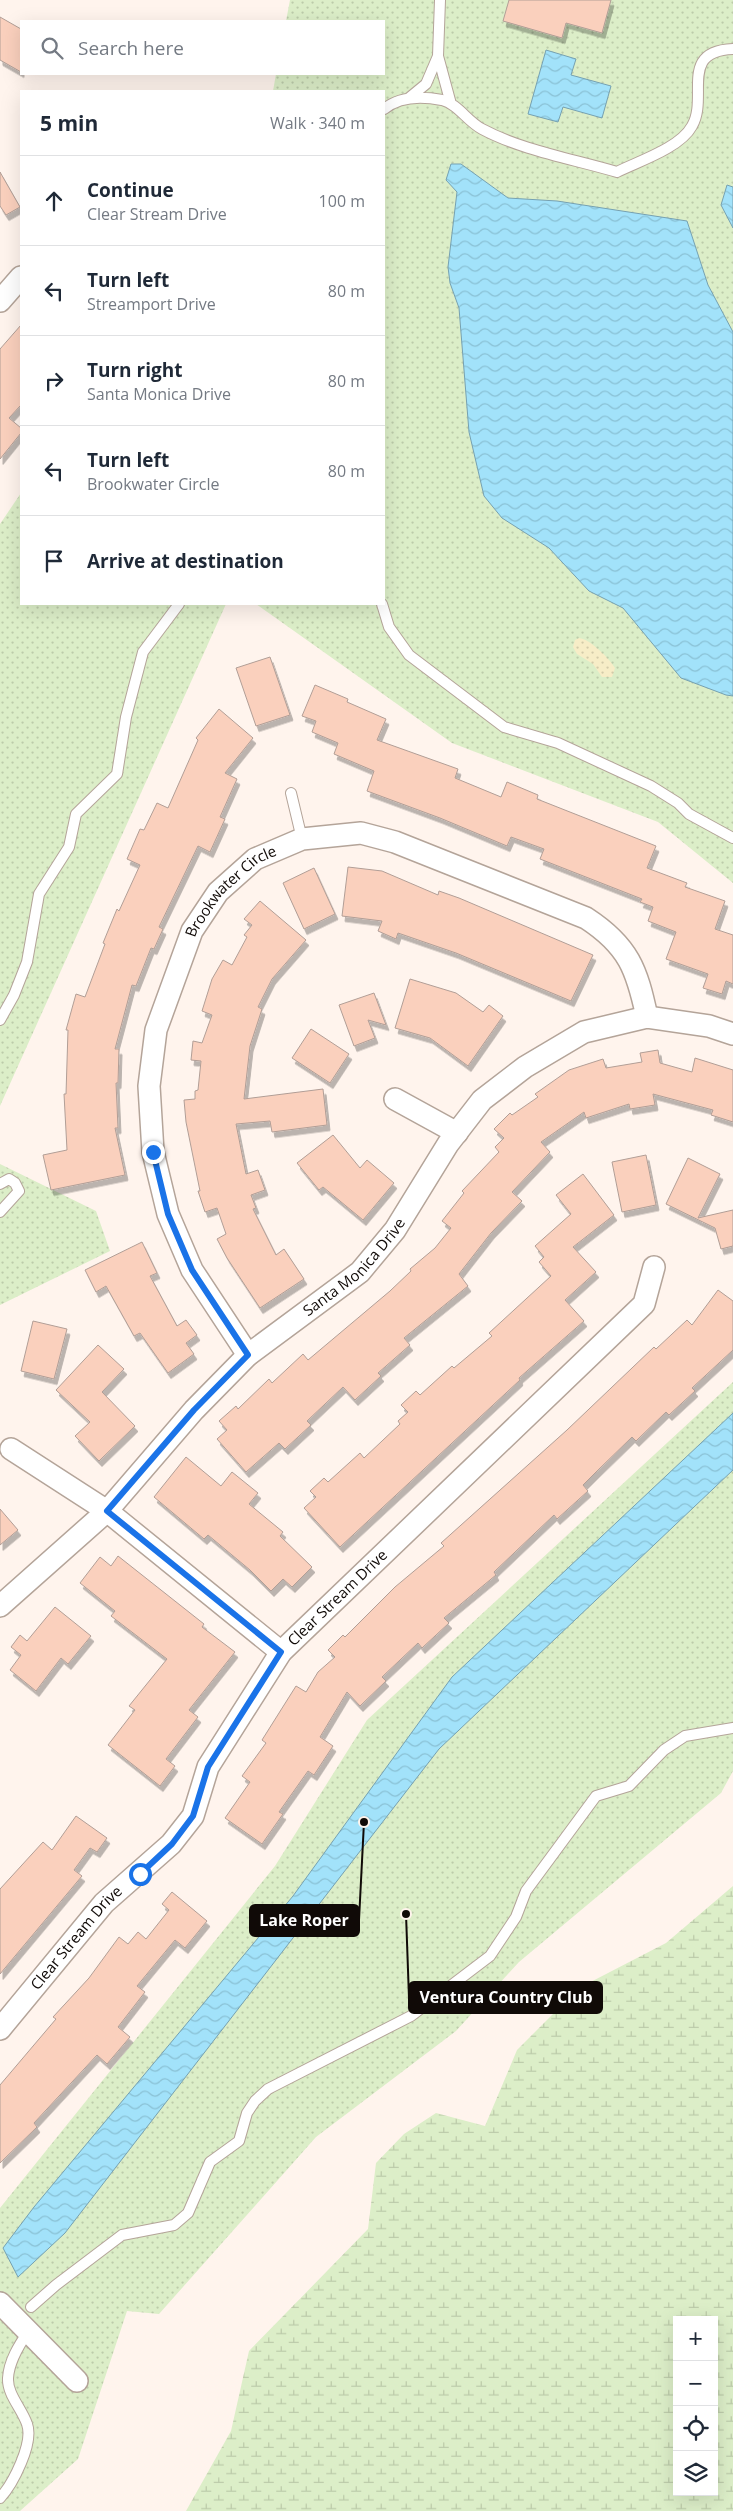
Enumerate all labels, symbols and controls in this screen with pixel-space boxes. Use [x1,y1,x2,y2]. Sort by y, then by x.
search box [20,20,385,75]
icon: search [38,34,66,62]
text: Search here [78,35,184,61]
text: 5 min [40,109,98,137]
text: Walk · 340 m [270,112,365,134]
text: Continue [87,177,174,203]
icon: ahead [40,187,68,215]
text: 100 m [319,190,365,212]
text: Clear Stream Drive [87,203,227,225]
text: Turn left [87,267,169,293]
icon: left [40,277,68,305]
text: 80 m [328,280,365,302]
text: Streamport Drive [87,293,216,315]
text: Turn right [87,357,182,383]
icon: right [40,367,68,395]
text: 80 m [328,370,365,392]
text: Santa Monica Drive [87,383,231,405]
text: Turn left [87,447,169,473]
icon: left [40,457,68,485]
text: 80 m [328,460,365,482]
text: Brookwater Circle [87,473,220,495]
icon: arrive [40,547,68,575]
text: Arrive at destination [87,548,284,574]
street label: Brookwater Circle [180,840,279,939]
route end [142,1141,165,1164]
street label: Santa Monica Drive [298,1214,409,1320]
street label: Clear Stream Drive [283,1545,391,1650]
route start [129,1863,152,1886]
street label: Clear Stream Drive [26,1881,126,1994]
callout: Lake Roper [250,1905,359,1936]
text: Lake Roper [259,1909,349,1931]
callout: Ventura Country Club [409,1982,602,2013]
text: Ventura Country Club [419,1986,593,2008]
map controls [673,2316,718,2496]
button: + [673,2316,718,2361]
button: − [673,2361,718,2406]
button: locate [673,2406,718,2451]
button: layers [673,2451,718,2496]

